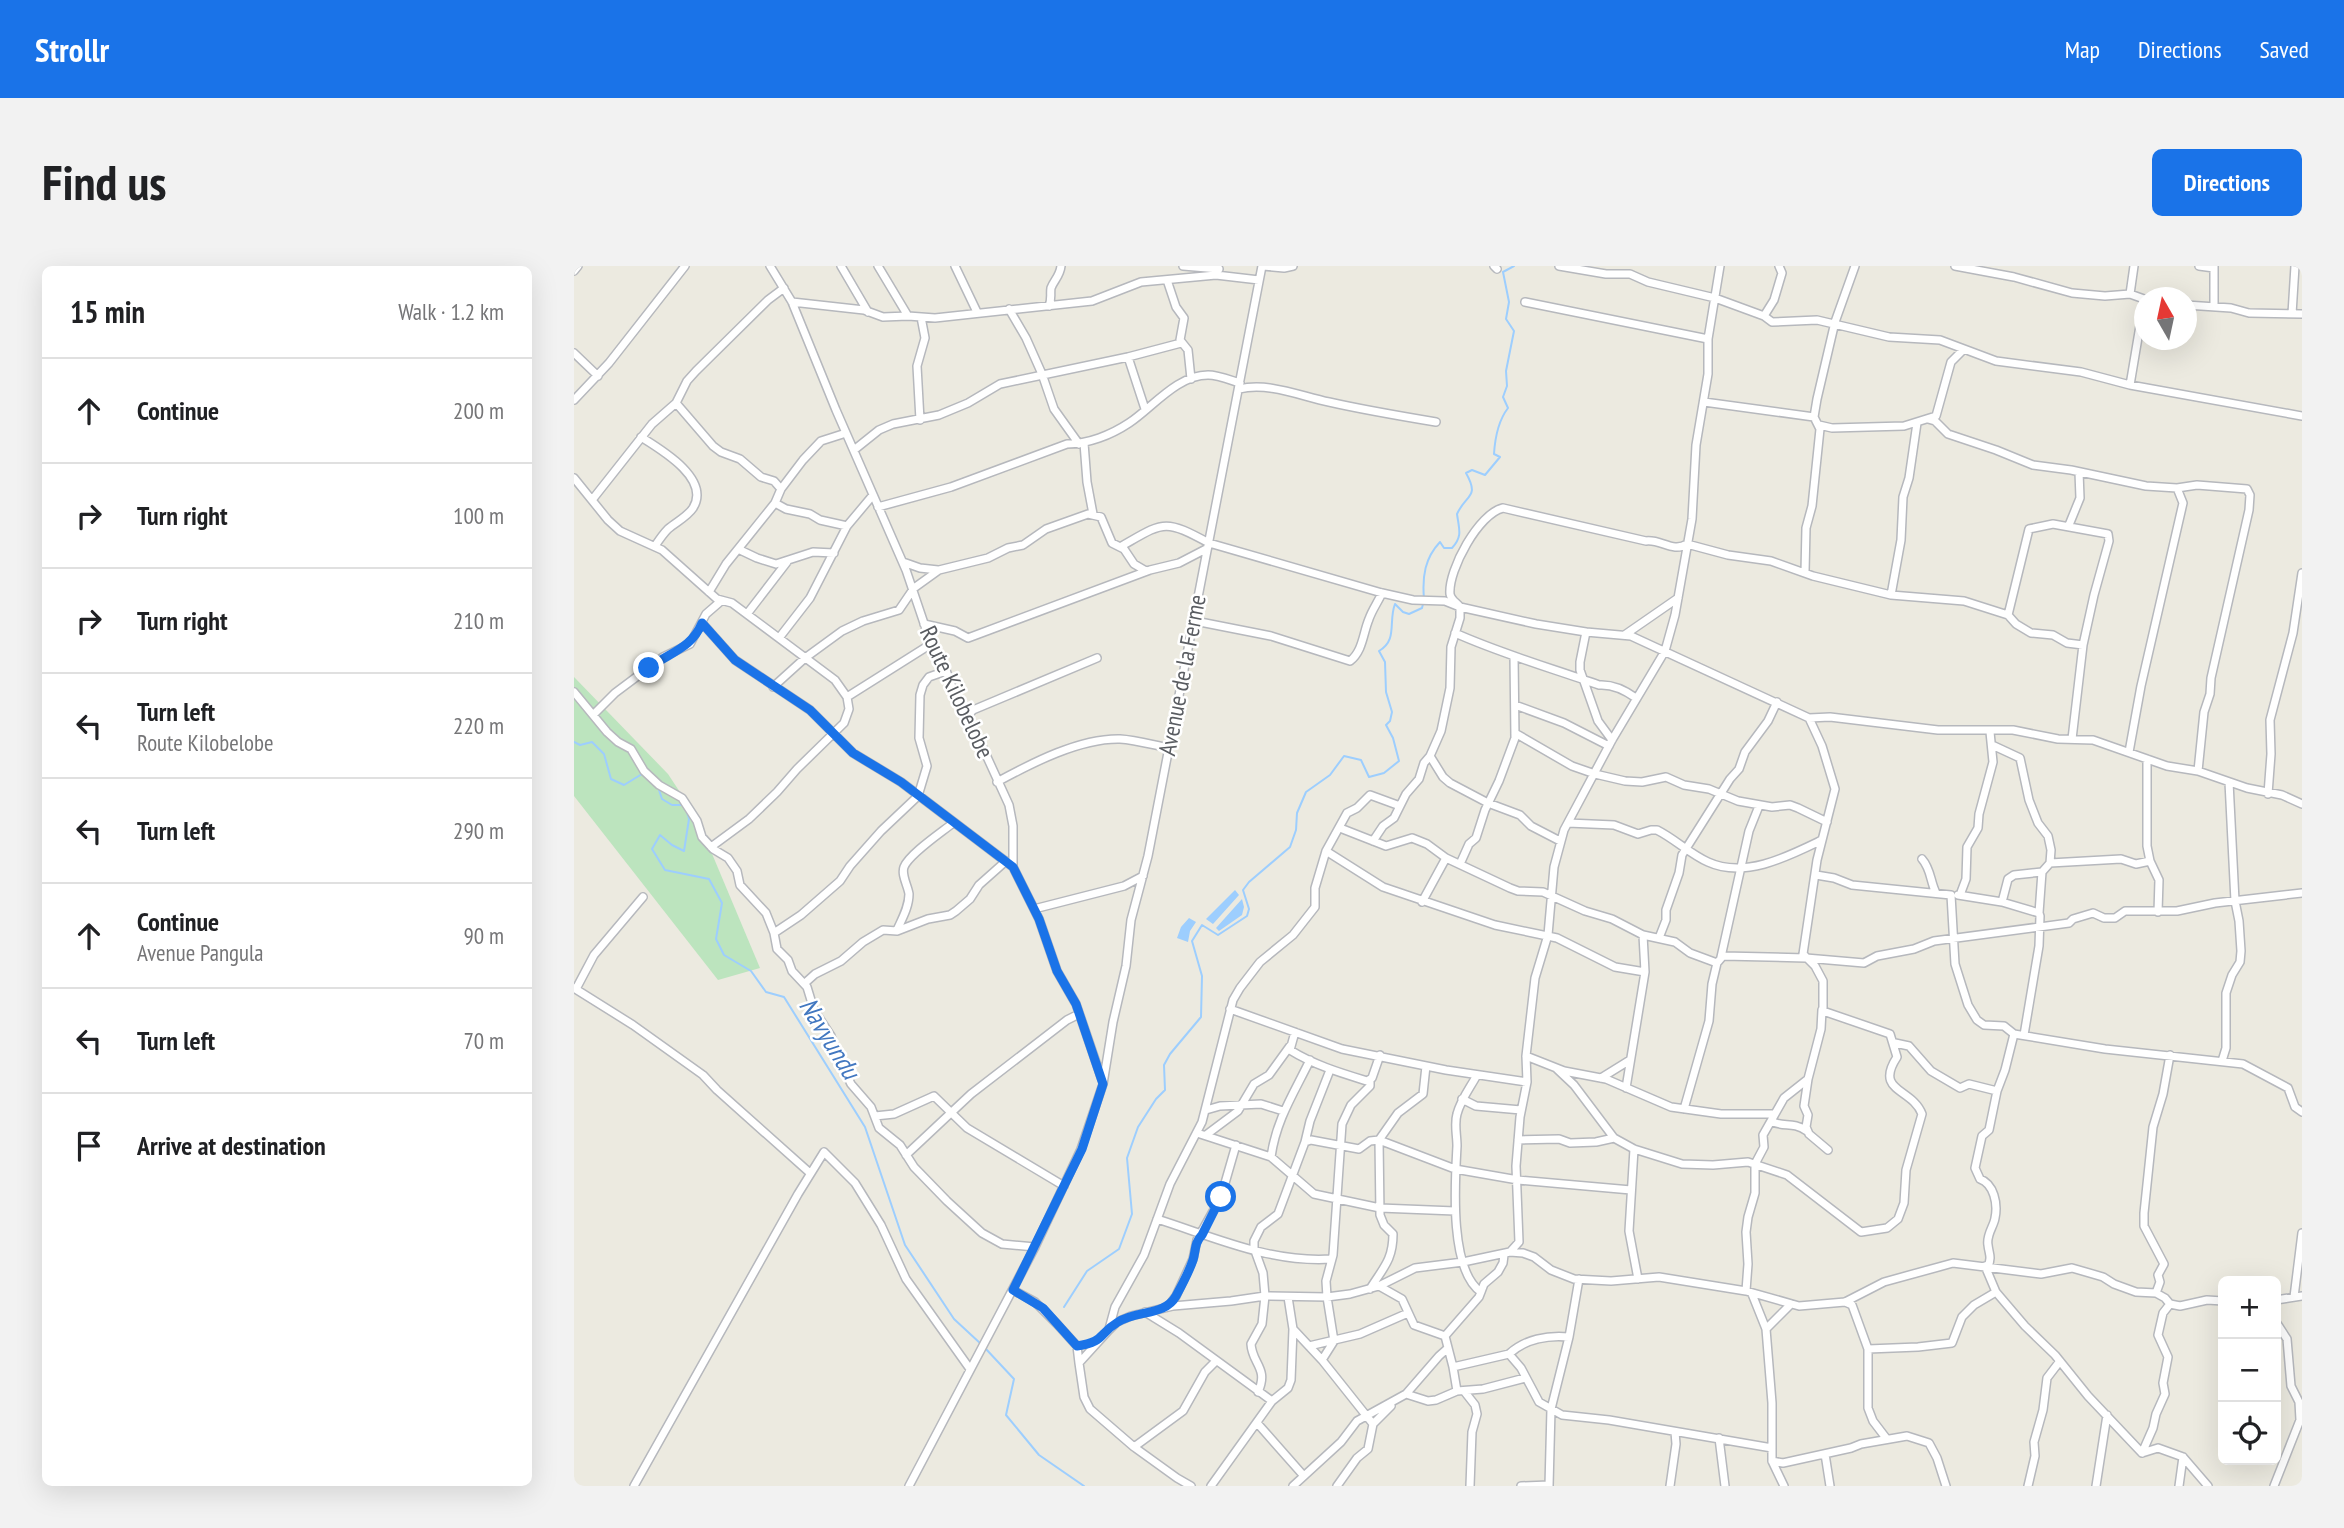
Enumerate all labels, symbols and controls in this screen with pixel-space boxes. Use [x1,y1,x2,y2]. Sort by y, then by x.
text: Strollr [35,28,109,71]
text: Map [2065,34,2100,65]
text: Directions [2138,34,2222,65]
text: Saved [2260,34,2309,65]
button: Directions [2152,149,2302,216]
text: Find us [42,150,166,214]
north arrow [2134,287,2197,350]
text: 15 min [70,292,145,331]
text: Walk · 1.2 km [398,297,504,326]
icon: ahead [70,392,108,430]
text: Continue [137,394,219,427]
text: 200 m [453,396,504,425]
icon: right [70,497,108,535]
text: Turn right [137,499,228,532]
text: 100 m [453,501,504,530]
street label: Avenue de la Ferme [1151,592,1213,758]
icon: right [70,602,108,640]
text: Turn right [137,604,228,637]
text: 210 m [453,606,504,635]
street label: Route Kilobelobe [913,621,1001,763]
route end [633,652,664,683]
text: Turn left [137,695,215,728]
icon: left [70,707,108,745]
text: 220 m [453,711,504,740]
text: Route Kilobelobe [137,728,273,757]
icon: left [70,812,108,850]
text: Turn left [137,814,215,847]
text: 290 m [453,816,504,845]
text: Continue [137,905,219,938]
icon: ahead [70,917,108,955]
text: 90 m [463,921,504,950]
text: Avenue Pangula [137,938,264,967]
water label: Navyundu [792,991,869,1086]
icon: left [70,1022,108,1060]
text: Turn left [137,1024,215,1057]
text: 70 m [463,1026,504,1055]
icon: arrive [70,1127,108,1165]
text: Arrive at destination [137,1129,326,1162]
route start [1205,1181,1236,1212]
map controls [2218,1276,2281,1465]
button: + [2218,1276,2281,1339]
button: − [2218,1339,2281,1402]
button: locate [2218,1402,2281,1465]

